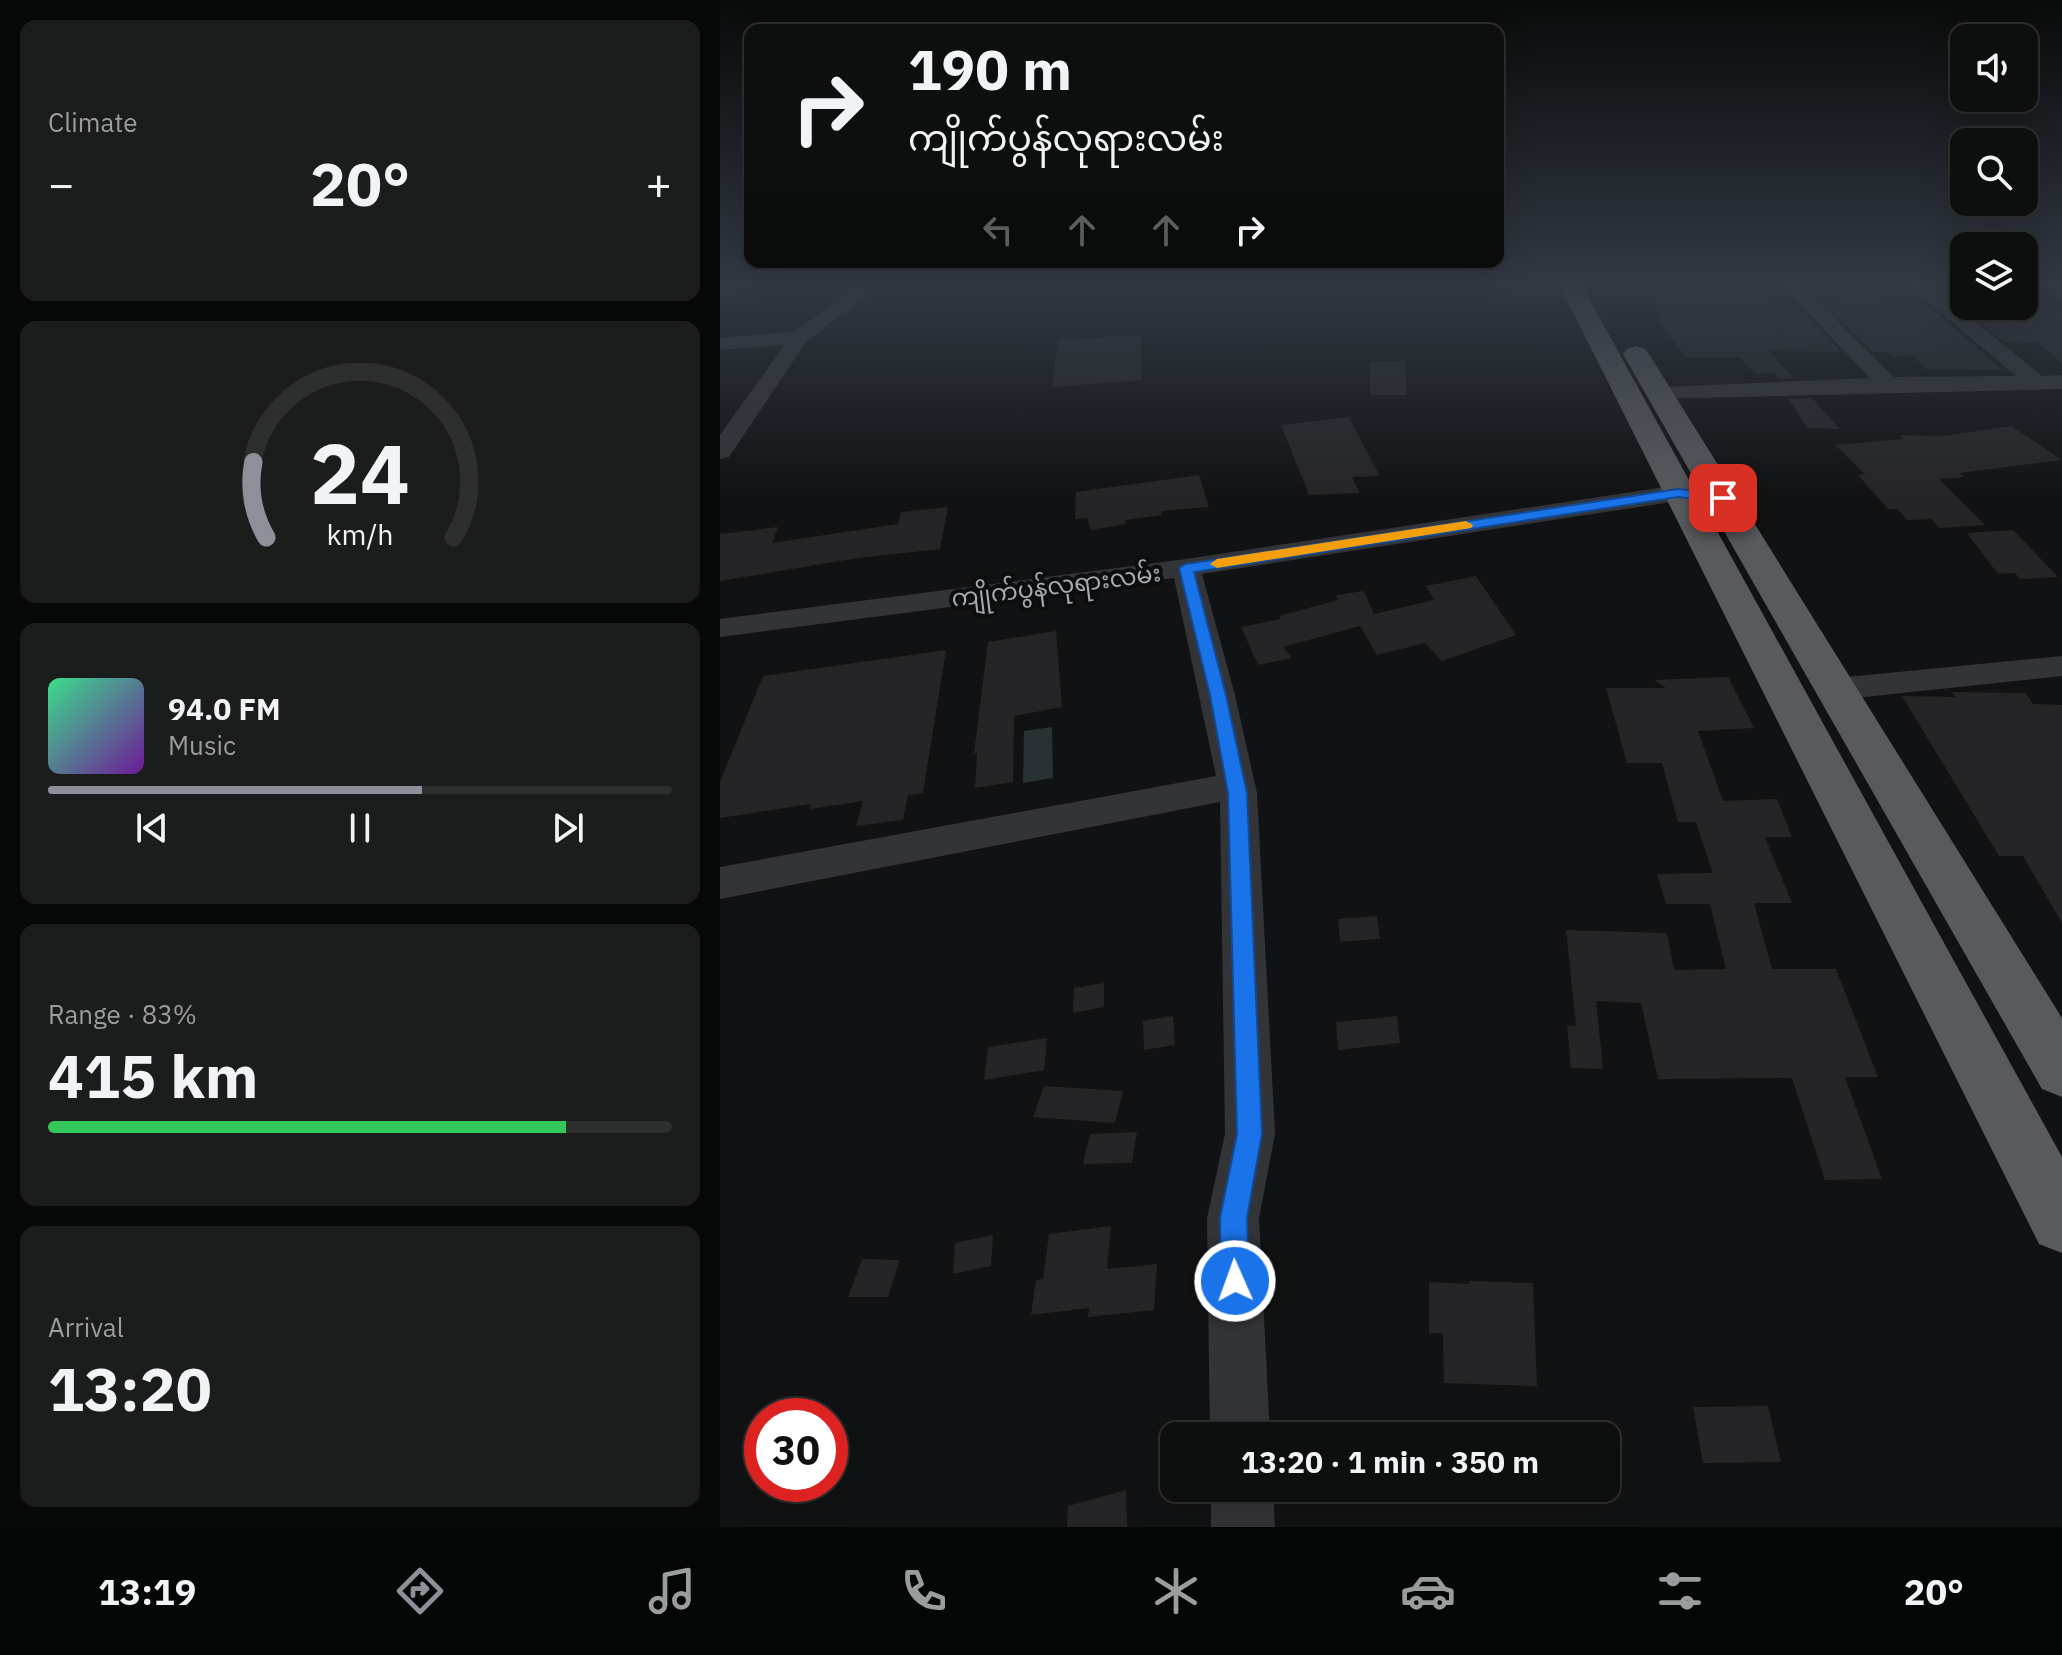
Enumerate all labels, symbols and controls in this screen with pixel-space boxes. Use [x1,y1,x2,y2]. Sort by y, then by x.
map controls [1950,24,2038,320]
button: sound [1950,24,2038,112]
text: 190 m [908,33,1072,105]
icon: right [776,56,880,160]
text: Climate [48,105,138,139]
text: ကျိုက်ပွန်လုရားလမ်း [908,114,1224,161]
button: search [1950,128,2038,216]
text: 20° [310,144,410,223]
text: − [48,155,74,212]
text: + [646,155,672,212]
icon: left [976,208,1020,252]
icon: ahead [1060,208,1104,252]
icon: ahead [1144,208,1188,252]
icon: right [1228,208,1272,252]
button: layers [1950,232,2038,320]
text: 24 [310,419,410,527]
pin [1689,464,1757,532]
icon: arrive [1701,476,1745,520]
text: km/h [326,516,394,553]
street label: ကျိုက်ပွန်လုရားလမ်း [950,556,1163,618]
text: 94.0 FM [168,689,281,728]
text: Music [168,728,236,762]
icon: previous [130,806,174,850]
icon: pause [338,806,382,850]
icon: next [546,806,590,850]
text: Range · 83% [48,997,197,1031]
text: 415 km [48,1036,258,1115]
position arrow [1193,1239,1277,1323]
text: Arrival [48,1310,124,1344]
text: 13:20 [48,1349,212,1428]
speed limit sign: 30 [744,1398,848,1502]
text: 13:20 · 1 min · 350 m [1241,1442,1539,1481]
icon: directions [392,1563,448,1619]
icon: music [644,1563,700,1619]
icon: phone [896,1563,952,1619]
icon: climate [1148,1563,1204,1619]
icon: car [1400,1563,1456,1619]
icon: filters [1652,1563,1708,1619]
text: 13:19 [98,1568,196,1615]
text: 20° [1904,1568,1964,1615]

